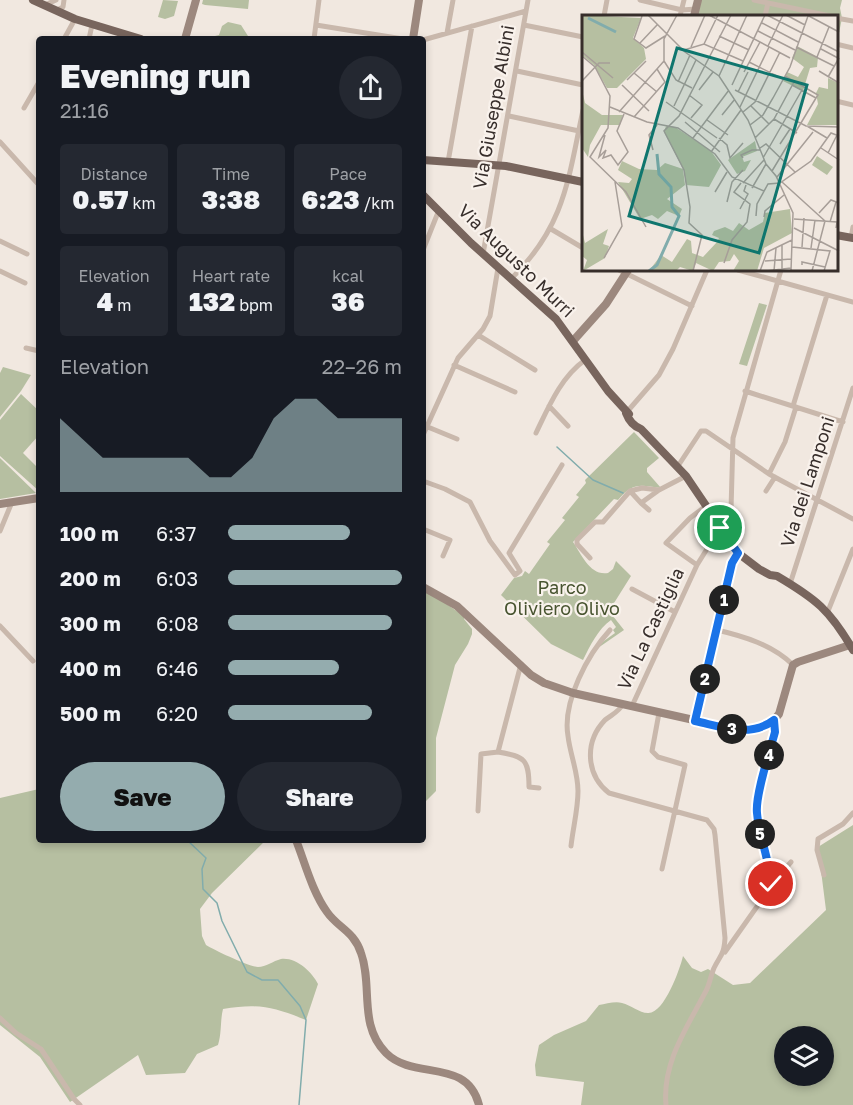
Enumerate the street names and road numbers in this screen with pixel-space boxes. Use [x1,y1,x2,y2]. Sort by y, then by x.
street label: Via Giuseppe Albini [468,23,518,191]
street label: Via Augusto Murri [454,199,580,321]
street label: Via dei Lamponi [775,413,839,550]
street label: Via La Castiglia [612,564,688,693]

